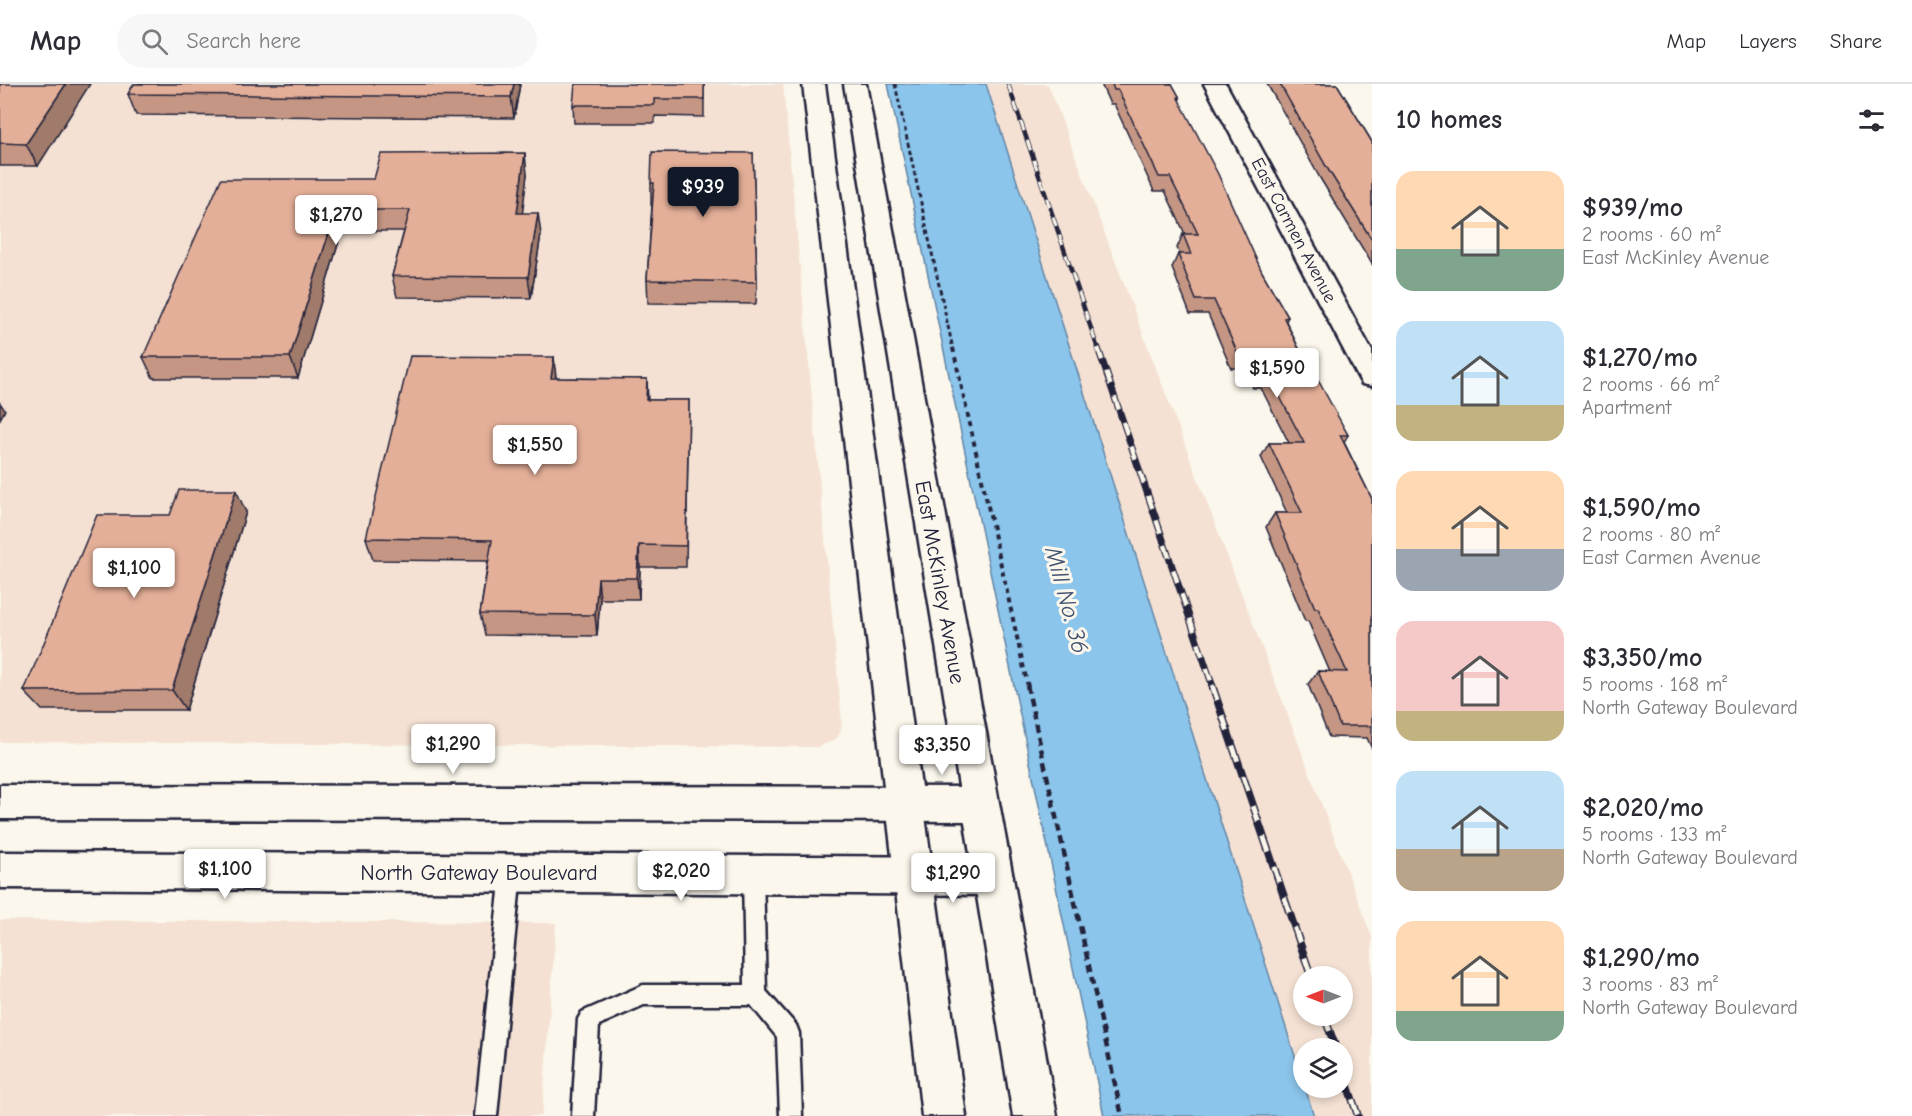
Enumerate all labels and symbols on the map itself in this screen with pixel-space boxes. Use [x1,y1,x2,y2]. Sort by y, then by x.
street label: East Carmen Avenue [1247,154,1341,306]
pin: $939 [667,167,739,218]
pin: $1,270 [287,195,385,246]
pin: $1,590 [1228,348,1326,399]
pin: $1,550 [486,425,584,476]
street label: East McKinley Avenue [909,479,971,686]
water label: Mill No. 36 [1039,543,1095,656]
pin: $1,100 [85,548,183,599]
pin: $1,290 [404,724,502,775]
pin: $3,350 [893,725,991,776]
pin: $1,100 [176,849,274,900]
pin: $2,020 [632,851,730,902]
pin: $1,290 [904,853,1002,904]
street label: North Gateway Boulevard [360,860,598,886]
north arrow [1293,966,1353,1026]

